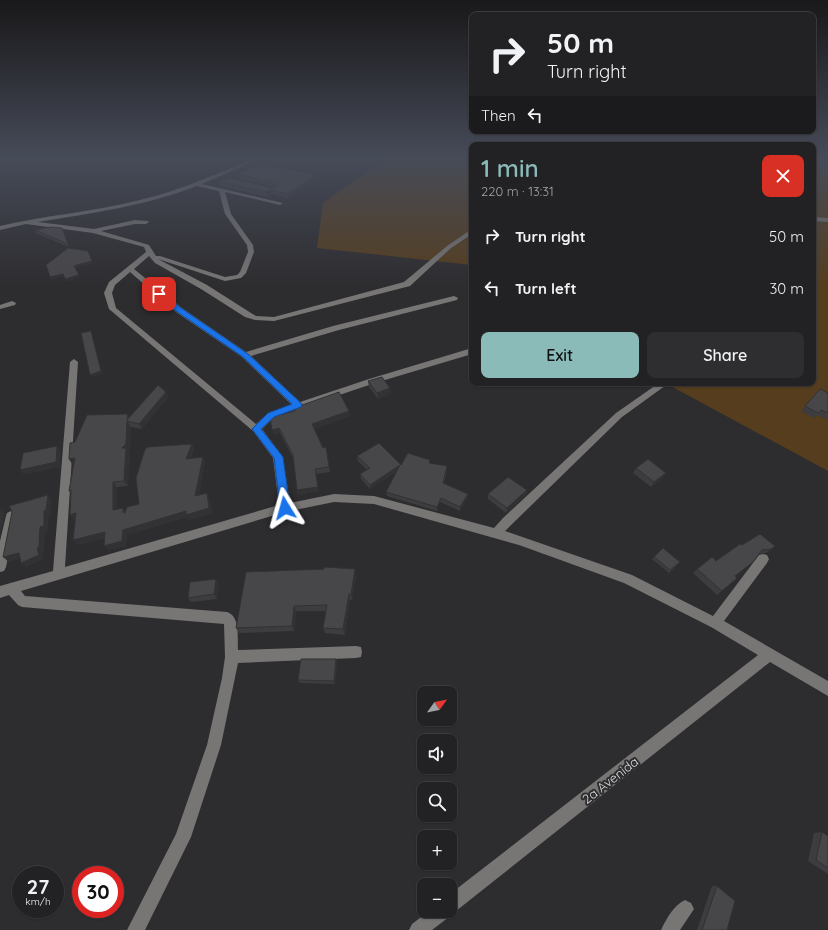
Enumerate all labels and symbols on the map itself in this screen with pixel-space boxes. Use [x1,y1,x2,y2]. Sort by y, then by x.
pin [142,277,176,311]
position arrow [264,487,306,529]
north arrow [417,686,457,726]
street label: 2a Avenida [579,753,641,807]
speed limit sign: 30 [72,866,124,918]

